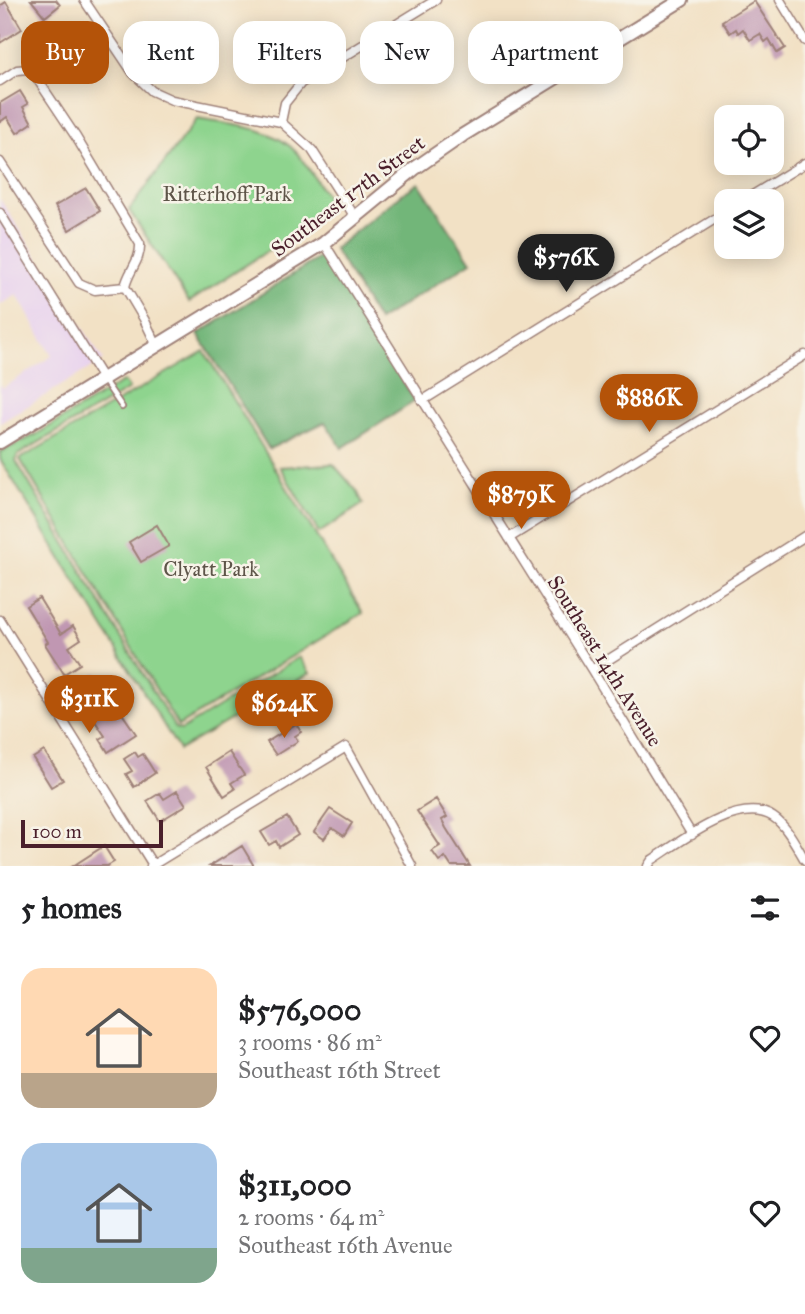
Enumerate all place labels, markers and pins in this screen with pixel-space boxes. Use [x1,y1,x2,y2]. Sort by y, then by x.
pin: $576K [517,234,615,294]
pin: $886K [600,374,698,434]
pin: $879K [472,472,570,531]
pin: $311K [40,676,138,735]
pin: $624K [235,680,333,740]

